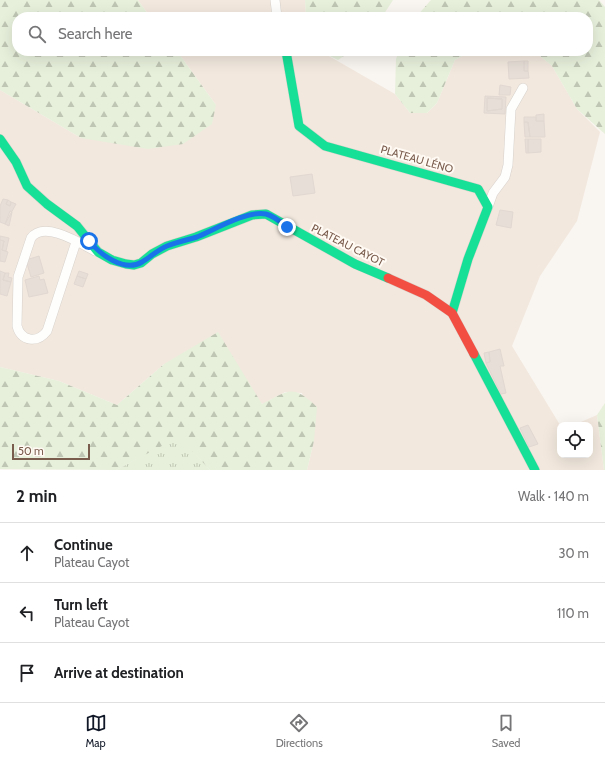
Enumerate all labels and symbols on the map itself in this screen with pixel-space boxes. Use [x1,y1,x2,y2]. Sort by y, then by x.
street label: PLATEAU LÉNO [379,142,455,176]
route end [278,218,296,236]
street label: PLATEAU CAYOT [309,221,387,269]
route start [80,232,98,250]
scale bar [12,442,90,461]

